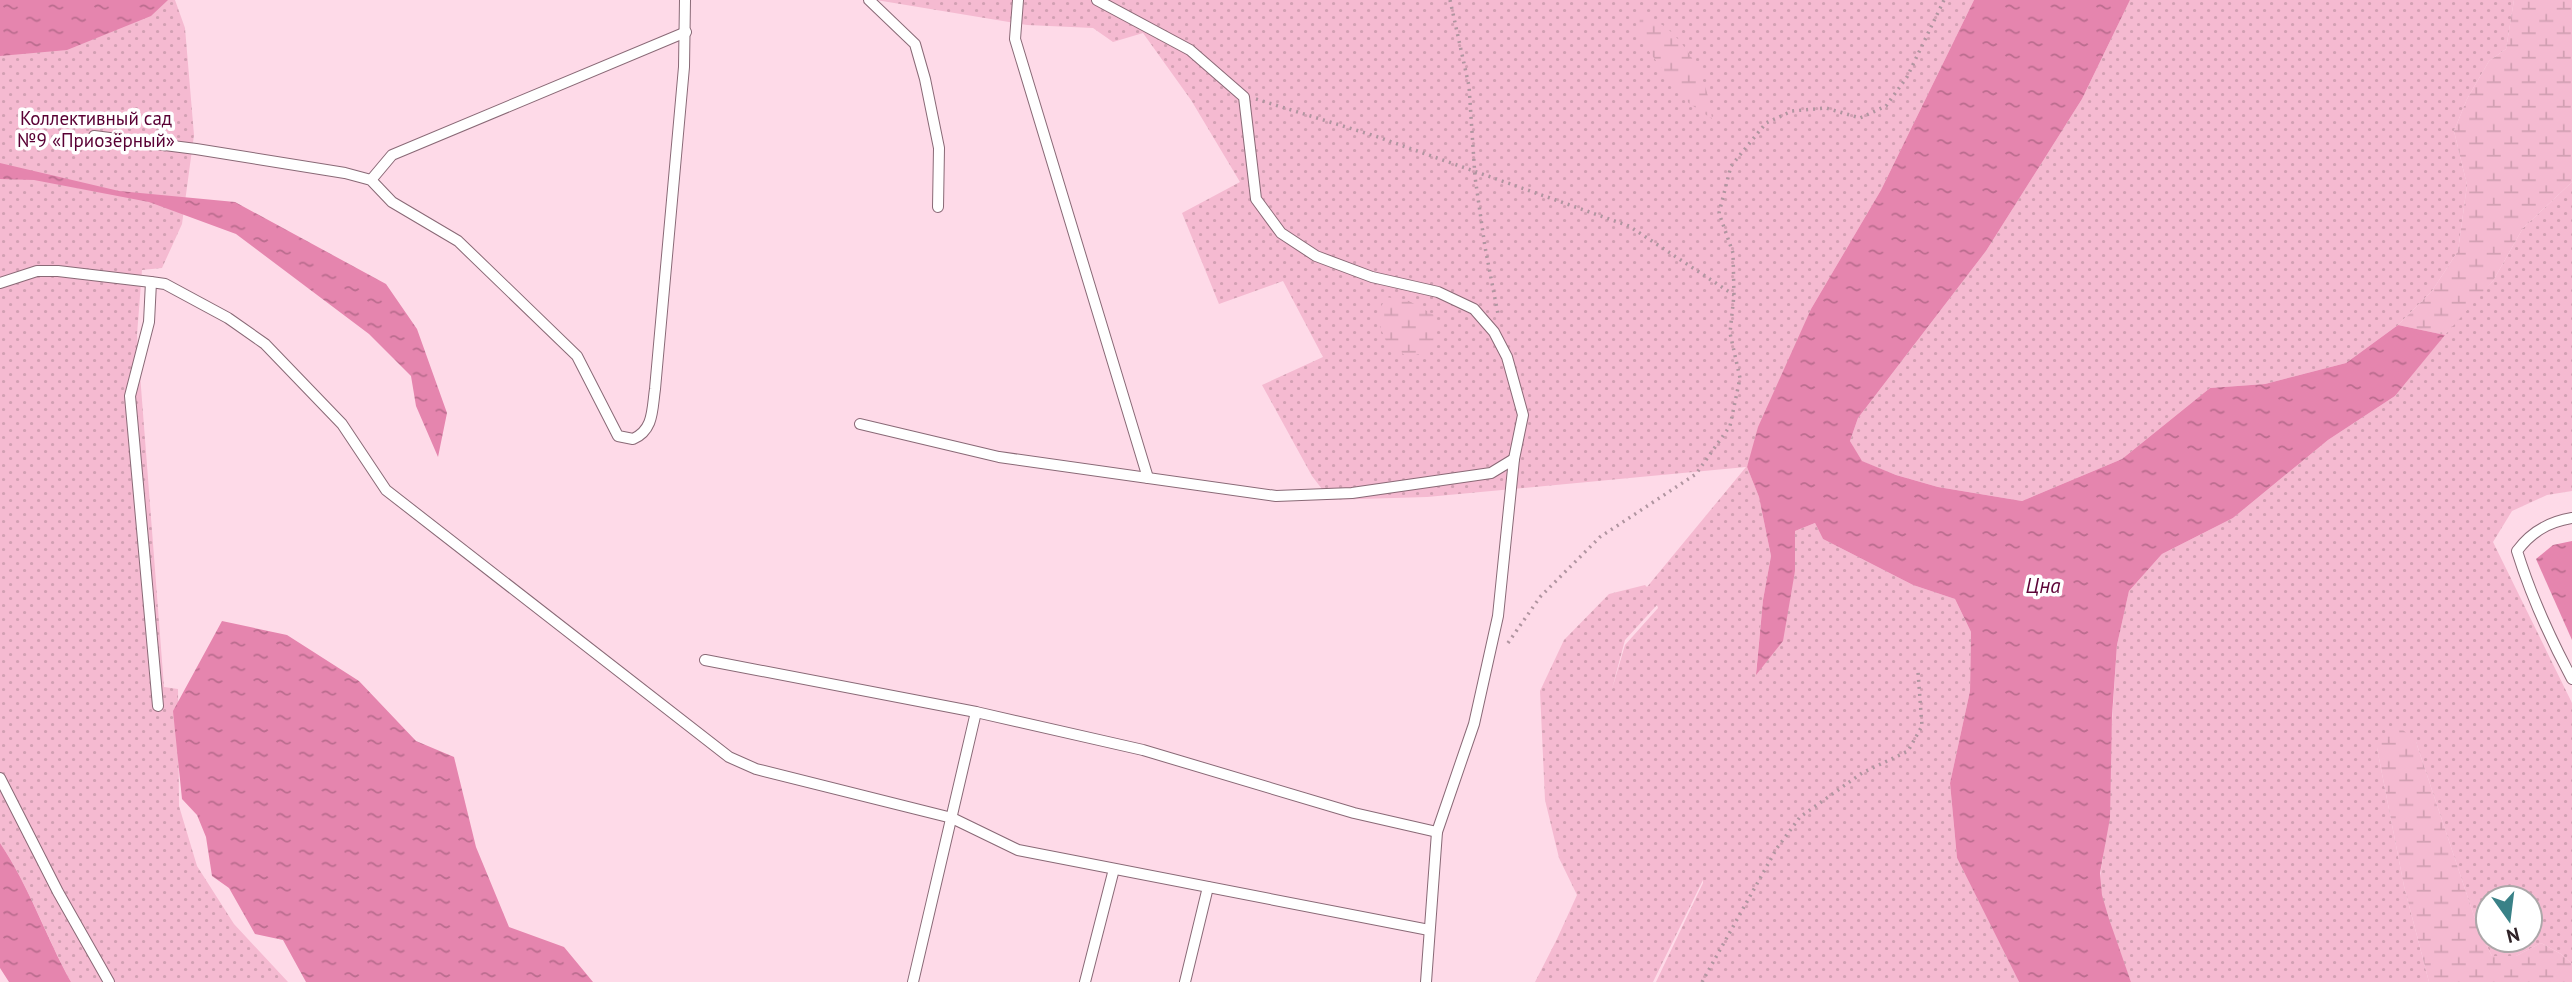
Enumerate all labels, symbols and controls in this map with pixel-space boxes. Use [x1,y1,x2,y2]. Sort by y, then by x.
park label: Коллективный сад №9 «Приозёрный» [17,106,175,152]
water label: Цна [2026,572,2061,599]
north arrow [2474,884,2544,954]
text: N [2504,922,2522,949]

